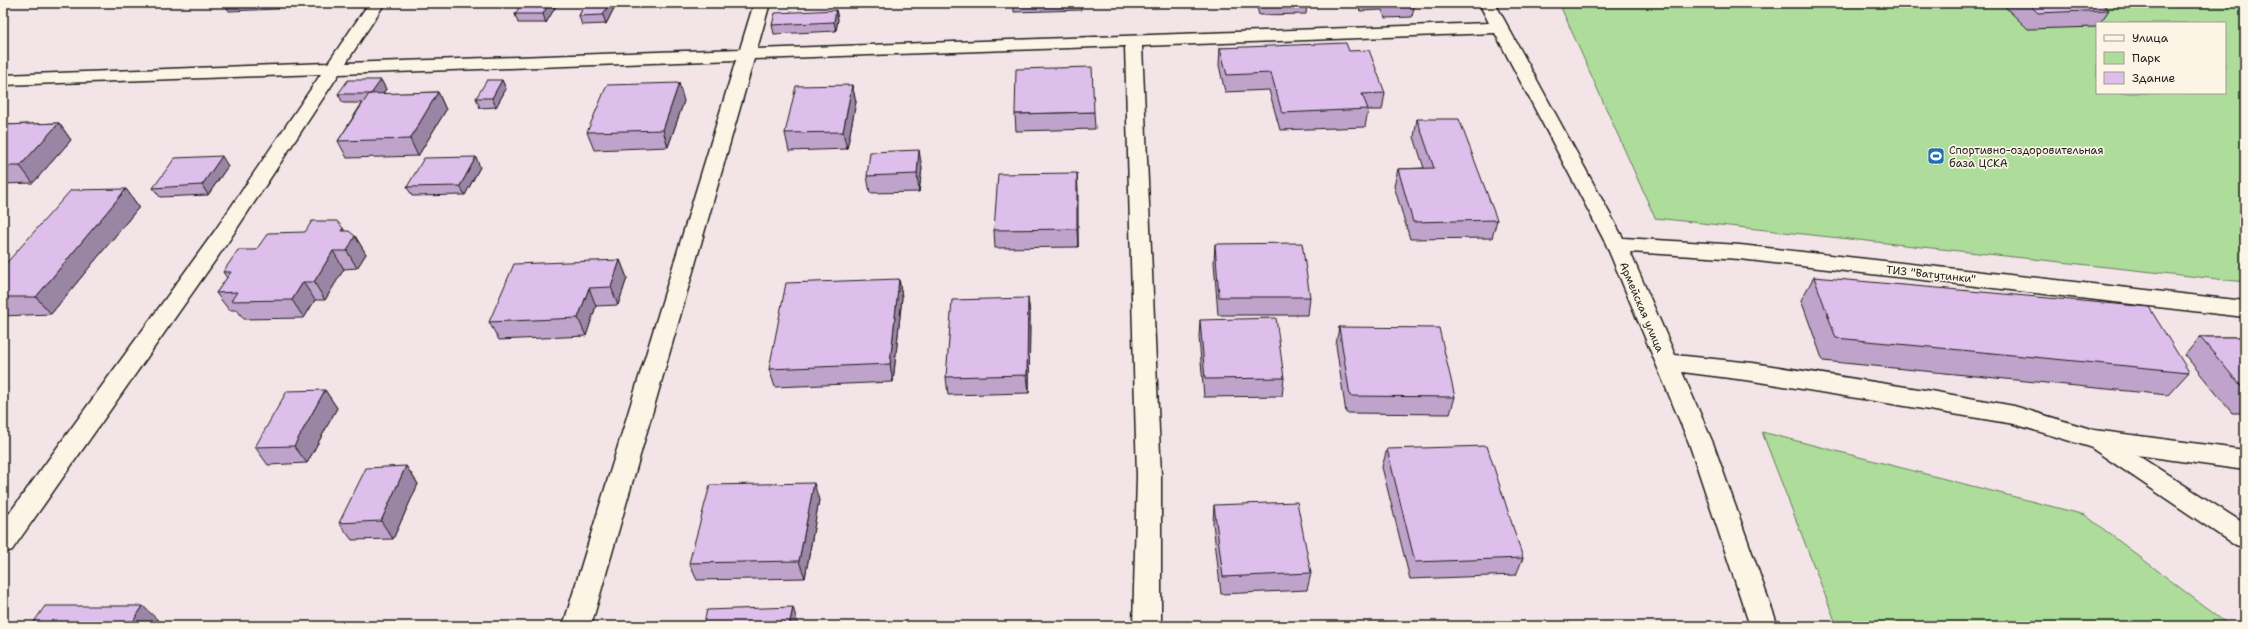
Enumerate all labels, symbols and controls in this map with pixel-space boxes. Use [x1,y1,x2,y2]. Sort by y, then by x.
legend [2096,22,2226,94]
text: Улица [2132,30,2169,46]
text: Парк [2132,50,2161,66]
text: Здание [2132,70,2176,86]
place label: Спортивно-оздоровительная база ЦСКА [1949,143,2104,171]
sports icon: Спортивно-оздоровительная база ЦСКА [1926,146,1946,166]
street label: Армейская улица [1616,260,1667,355]
street label: ТИЗ "Ватутинки" [1885,262,1977,287]

